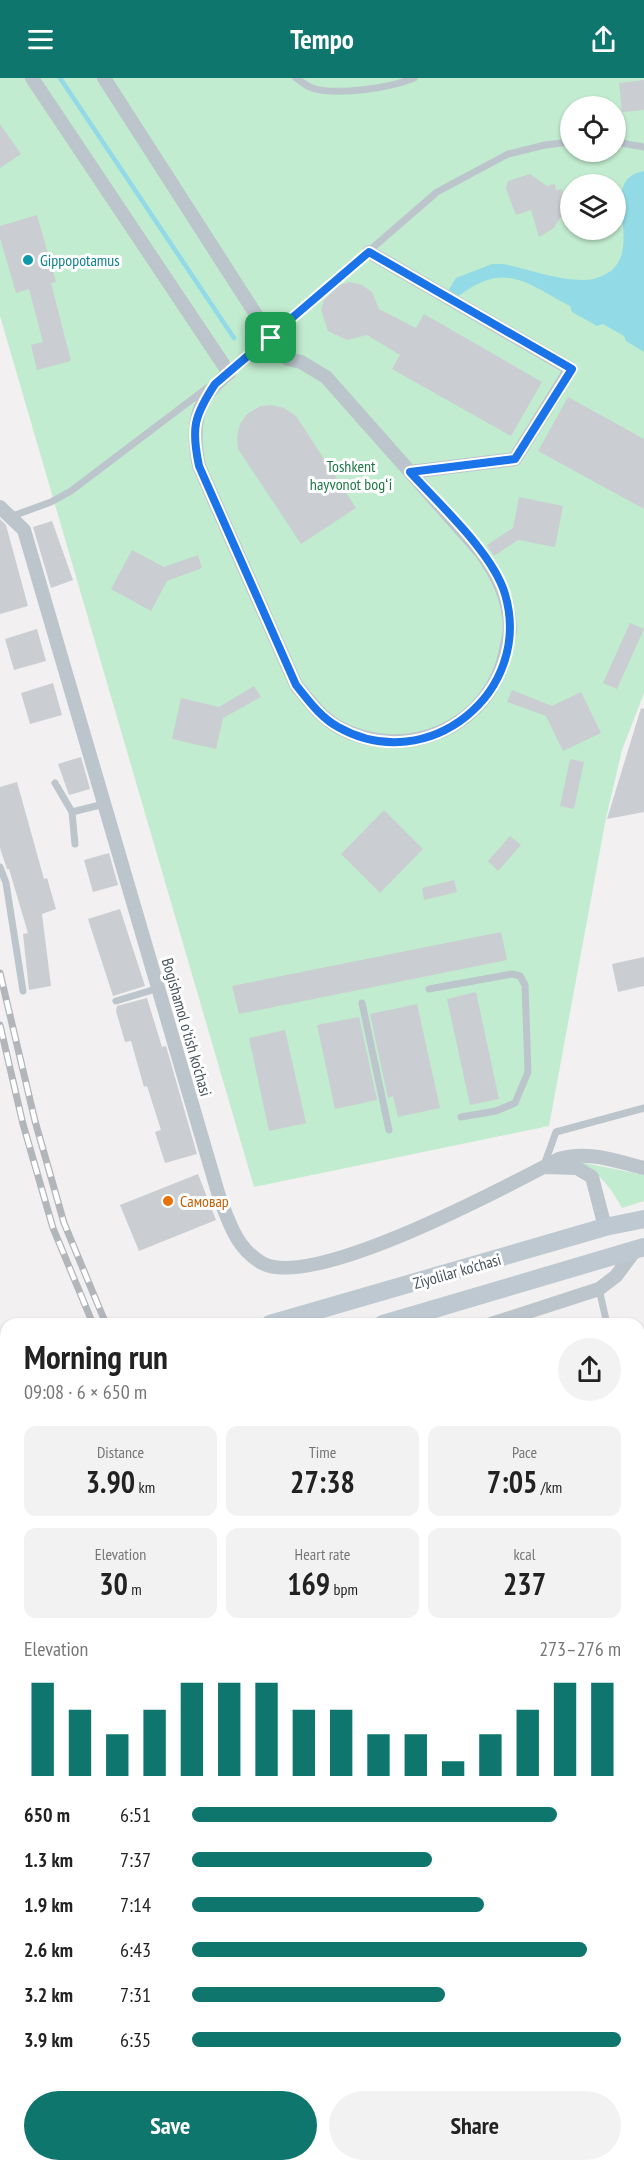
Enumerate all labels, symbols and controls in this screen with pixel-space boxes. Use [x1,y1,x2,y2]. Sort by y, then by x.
text: Tempo [290,22,354,56]
icon: menu [24,23,57,56]
icon: share [587,23,620,56]
map controls [560,96,626,240]
button: locate [560,96,626,162]
button: layers [560,174,626,240]
place label: Gippopotamus [40,250,120,270]
marker: Gippopotamus [21,253,35,267]
pin [245,312,296,363]
icon: arrive [254,321,287,354]
park label: Toshkent hayvonot bogʻi [310,456,392,494]
street label: Bogishamol o'tish ko'chasi [158,956,216,1098]
place label: Самовар [180,1191,229,1211]
marker: Самовар [161,1194,175,1208]
street label: Ziyolilar ko'chasi [411,1249,503,1293]
text: Morning run [24,1335,168,1378]
button: share [558,1338,621,1401]
text: 09:08 · 6 × 650 m [24,1379,147,1405]
text: Distance [97,1442,144,1462]
text: Time [309,1442,336,1462]
text: Pace [512,1442,537,1462]
text: 3.90 [86,1462,135,1501]
text: 27:38 [290,1462,355,1501]
text: 7:05 [487,1462,537,1501]
text: km [135,1477,155,1497]
text: /km [537,1477,562,1497]
text: Elevation [95,1544,146,1564]
text: Heart rate [295,1544,350,1564]
text: kcal [514,1544,535,1564]
text: 30 [99,1564,128,1603]
text: 169 [287,1564,330,1603]
text: 237 [503,1564,546,1603]
text: m [128,1579,142,1599]
text: bpm [330,1579,358,1599]
text: Elevation [24,1636,88,1662]
text: 273–276 m [539,1636,621,1662]
text: 650 m [24,1802,70,1828]
text: 6:51 [120,1802,151,1828]
text: 1.3 km [24,1847,73,1873]
text: 7:37 [120,1847,151,1873]
text: 1.9 km [24,1892,73,1918]
text: 7:14 [120,1892,151,1918]
text: 2.6 km [24,1937,73,1963]
text: 6:43 [120,1937,151,1963]
text: 3.2 km [24,1982,73,2008]
text: 7:31 [120,1982,151,2008]
text: 3.9 km [24,2027,73,2053]
text: 6:35 [120,2027,151,2053]
button: Save [24,2091,317,2160]
button: Share [329,2091,621,2160]

